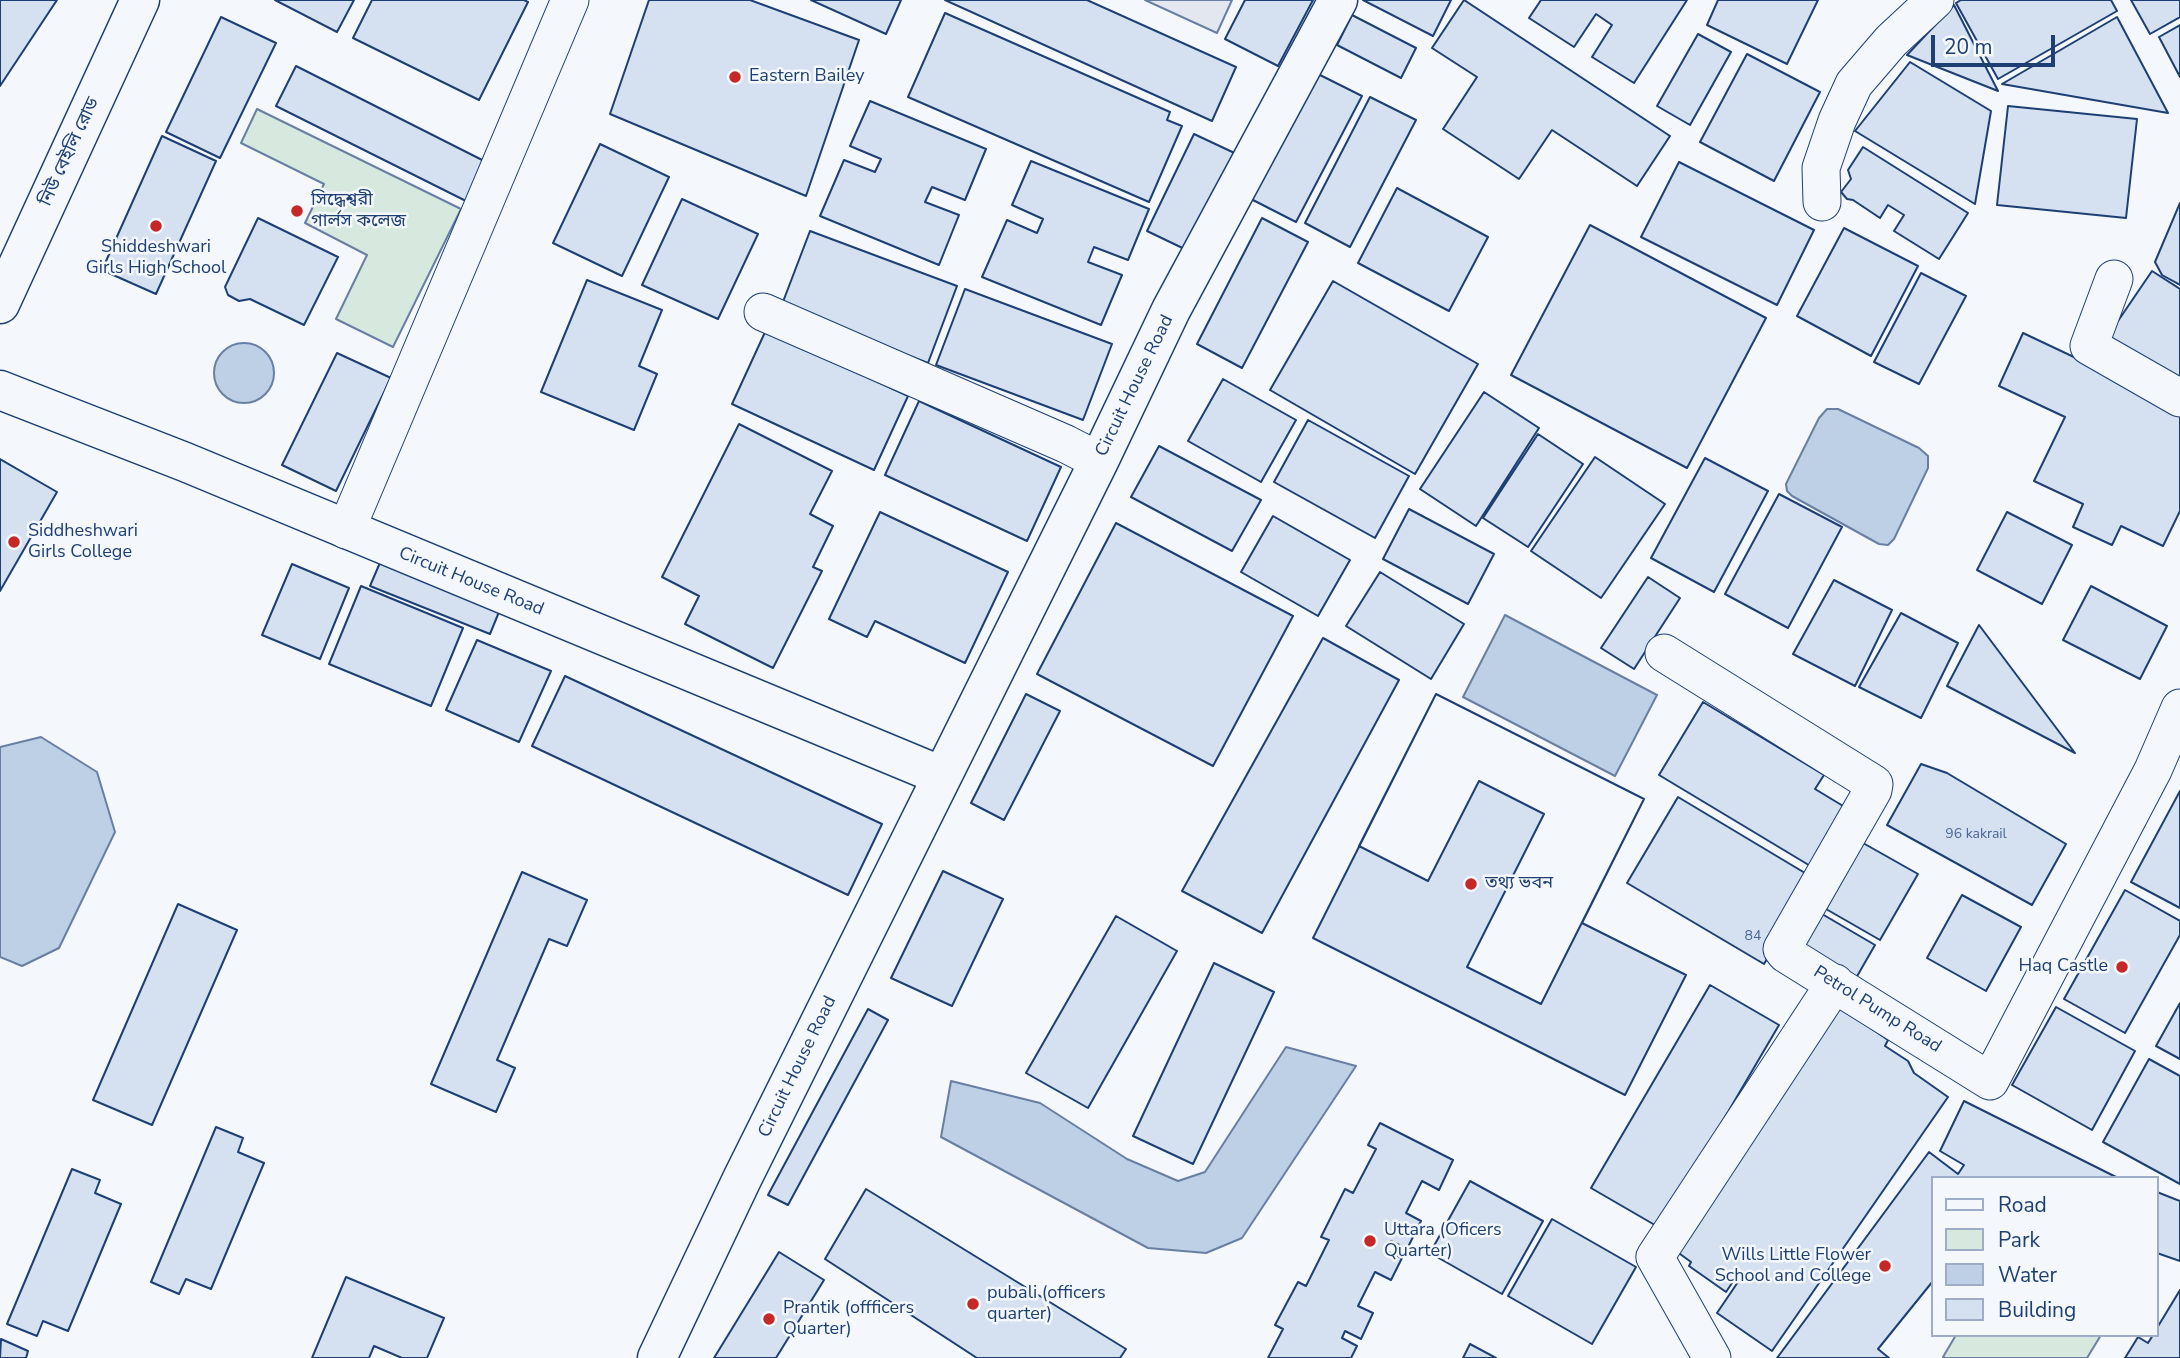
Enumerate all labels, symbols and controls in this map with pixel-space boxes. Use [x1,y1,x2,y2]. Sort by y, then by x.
scale bar [1935,21,2059,65]
text: 20 m [1944,33,1993,61]
place label: Eastern Bailey [749,66,864,88]
marker: Eastern Bailey [727,69,743,85]
street label: নিউ বেইলি রোড [35,94,105,210]
place label: সিদ্ধেশ্বরী গার্লস কলেজ [311,190,406,232]
marker: সিদ্ধেশ্বরী গার্লস কলেজ [289,203,305,219]
marker: Shiddeshwari Girls High School [148,218,164,234]
place label: Shiddeshwari Girls High School [86,237,226,280]
street label: Circuit House Road [1091,312,1179,460]
place label: Siddheshwari Girls College [28,521,138,564]
marker: Siddheshwari Girls College [6,534,22,550]
street label: Circuit House Road [395,543,547,621]
house number: 96 kakrail [1945,827,2007,843]
place label: তথ্য ভবন [1485,873,1553,895]
marker: তথ্য ভবন [1463,876,1479,892]
house number: 84 [1745,929,1761,945]
place label: Haq Castle [2019,956,2108,978]
marker: Haq Castle [2114,959,2130,975]
street label: Petrol Pump Road [1809,962,1945,1058]
street label: Circuit House Road [754,993,842,1141]
legend [1932,1176,2159,1337]
text: Road [1998,1191,2047,1219]
place label: Uttara (Oficers Quarter) [1384,1220,1502,1262]
text: Park [1998,1226,2040,1254]
marker: Uttara (Oficers Quarter) [1362,1233,1378,1249]
place label: Wills Little Flower School and College [1715,1245,1871,1288]
marker: Wills Little Flower School and College [1877,1258,1893,1274]
text: Water [1998,1261,2057,1289]
place label: pubali (officers quarter) [987,1283,1106,1326]
marker: pubali (officers quarter) [965,1296,981,1312]
text: Building [1998,1296,2076,1324]
place label: Prantik (offficers Quarter) [783,1298,914,1340]
marker: Prantik (offficers Quarter) [761,1311,777,1327]

